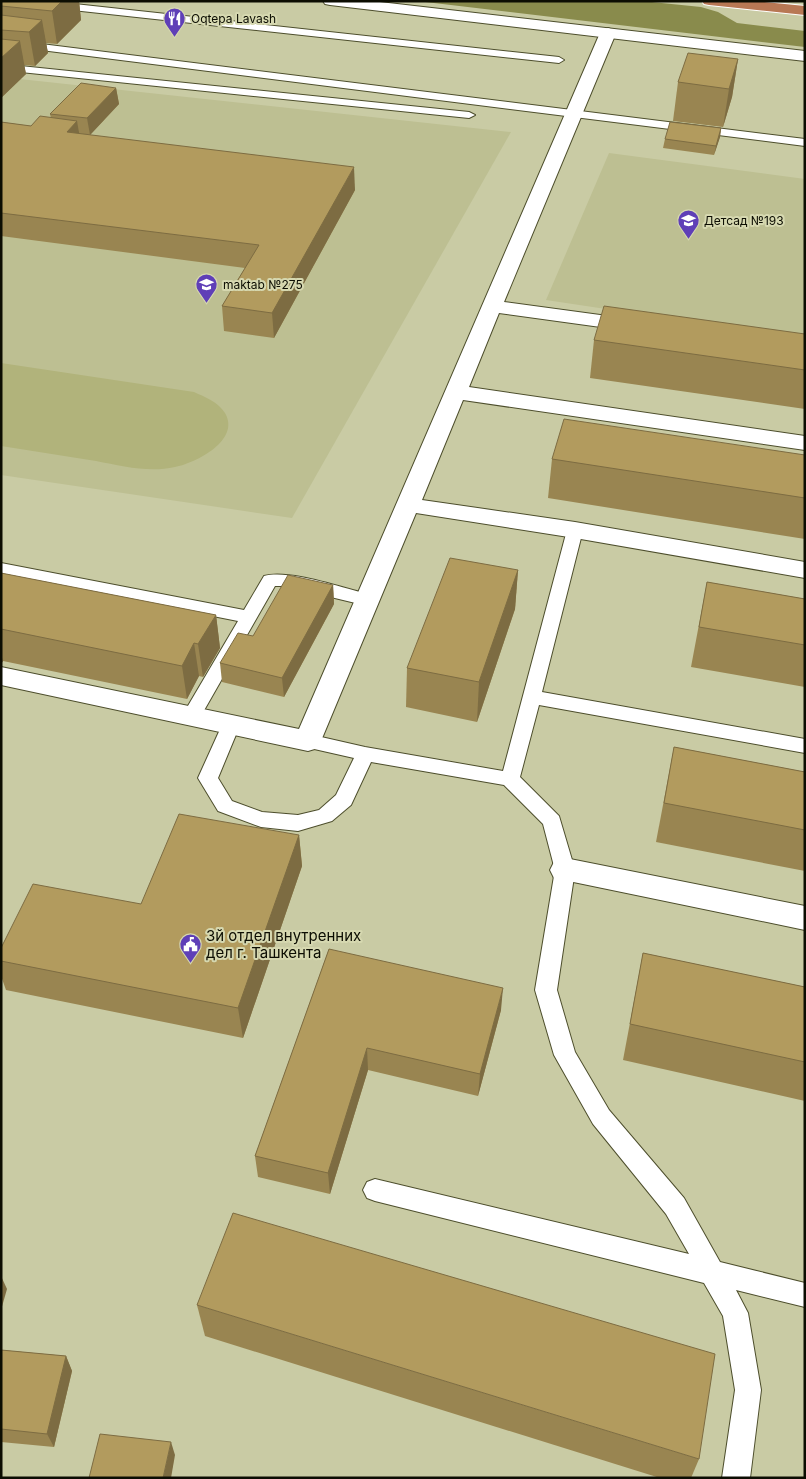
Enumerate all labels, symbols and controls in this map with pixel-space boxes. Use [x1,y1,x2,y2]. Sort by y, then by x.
restaurant icon: Oqtepa Lavash [163,7,187,38]
place label: Oqtepa Lavash [191,11,276,26]
school or university icon: Детсад №193 [676,209,700,240]
place label: Детсад №193 [704,213,784,228]
school or university icon: maktab №275 [195,273,219,304]
place label: maktab №275 [223,277,303,292]
place label: 3й отдел внутренних дел г. Ташкента [206,926,361,962]
public building icon: 3й отдел внутренних дел г. Ташкента [178,933,202,964]

